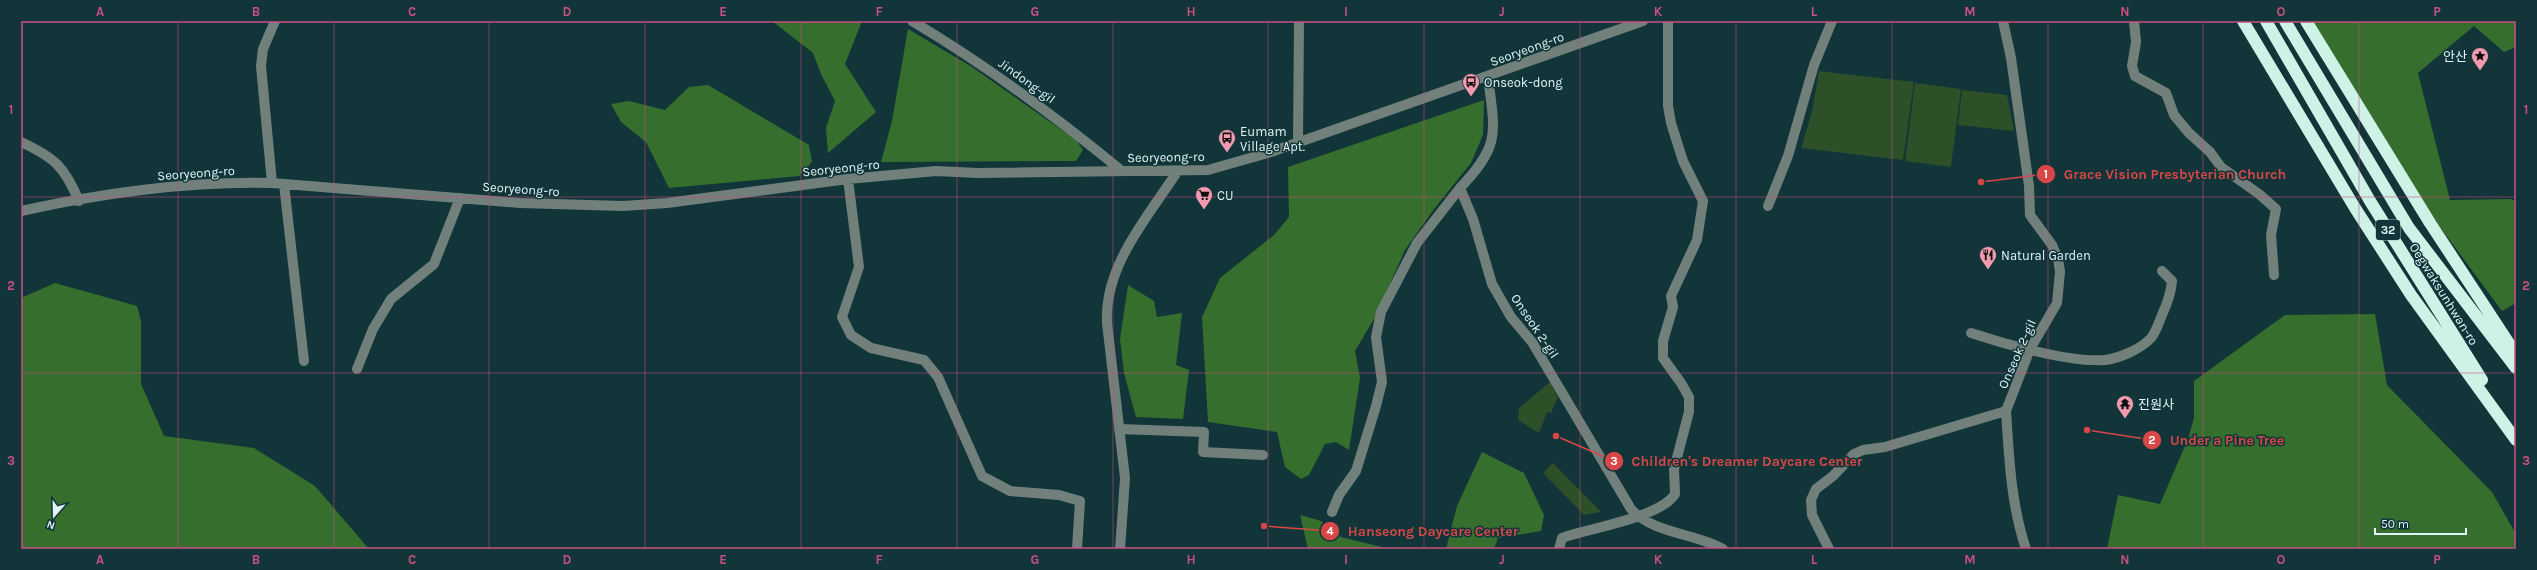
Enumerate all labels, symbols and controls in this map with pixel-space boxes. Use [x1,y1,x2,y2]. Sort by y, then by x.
text: A [96,4,104,19]
text: B [252,4,260,19]
text: C [408,4,416,19]
text: D [563,4,572,19]
text: E [719,4,727,19]
text: F [875,4,883,19]
text: G [1031,4,1039,19]
text: H [1186,4,1196,19]
text: I [1344,4,1348,19]
text: J [1499,4,1505,19]
text: K [1654,4,1663,19]
text: L [1811,4,1818,19]
text: M [1964,4,1976,19]
text: N [2120,4,2130,19]
text: O [2277,4,2286,19]
text: P [2433,4,2441,19]
street label: Seoryeong-ro [1488,29,1566,69]
place icon: 안산 [2470,46,2490,71]
place label: 안산 [2443,49,2467,64]
street label: Jindong-gil [996,55,1058,107]
bus stop icon: Onseok-dong [1461,72,1481,97]
place label: Onseok-dong [1484,75,1563,90]
text: 1 [9,102,13,117]
text: 1 [2524,102,2528,117]
place label: Eumam Village Apt. [1240,124,1305,154]
bus stop icon: Eumam Village Apt. [1217,128,1237,153]
street label: Seoryeong-ro [1127,149,1205,165]
street label: Seoryeong-ro [802,156,880,180]
callout: Grace Vision Presbyterian Church [2036,161,2295,187]
street label: Seoryeong-ro [157,163,235,183]
text: Grace Vision Presbyterian Church [2064,166,2286,183]
text: 1 [2044,167,2048,181]
street label: Seoryeong-ro [482,179,560,199]
supermarket icon: CU [1194,185,1214,210]
place label: CU [1217,188,1233,203]
road number: 32 [2376,220,2400,240]
street label: Oegwaksunhwan-ro [2407,240,2481,348]
restaurant icon: Natural Garden [1978,245,1998,270]
place label: Natural Garden [2001,248,2091,263]
text: 2 [7,278,15,293]
text: 2 [2522,278,2530,293]
street label: Onseok 2-gil [1508,291,1562,361]
street label: Onseok 2-gil [1995,317,2039,391]
temple icon: 진원사 [2115,394,2135,419]
place label: 진원사 [2138,397,2174,412]
callout: Under a Pine Tree [2142,427,2293,453]
text: Under a Pine Tree [2170,432,2284,449]
text: 2 [2148,433,2156,447]
callout: Children's Dreamer Daycare Center [1604,448,1871,474]
text: 3 [7,453,15,468]
text: Children's Dreamer Daycare Center [1632,453,1863,470]
text: 3 [2522,453,2530,468]
text: 3 [1610,454,1618,468]
north arrow [34,496,74,536]
scale bar [2375,510,2466,536]
text: N [45,517,57,532]
text: 50 m [2381,517,2409,531]
callout: Hanseong Daycare Center [1320,518,1526,544]
text: Hanseong Daycare Center [1348,523,1519,540]
text: 4 [1326,524,1334,538]
text: A [96,552,104,567]
text: B [252,552,260,567]
text: C [408,552,416,567]
text: D [563,552,572,567]
text: E [719,552,727,567]
text: F [875,552,883,567]
text: G [1031,552,1039,567]
text: H [1186,552,1196,567]
text: I [1344,552,1348,567]
text: J [1499,552,1505,567]
text: K [1654,552,1663,567]
text: L [1811,552,1818,567]
text: M [1964,552,1976,567]
text: N [2120,552,2130,567]
text: O [2277,552,2286,567]
text: P [2433,552,2441,567]

